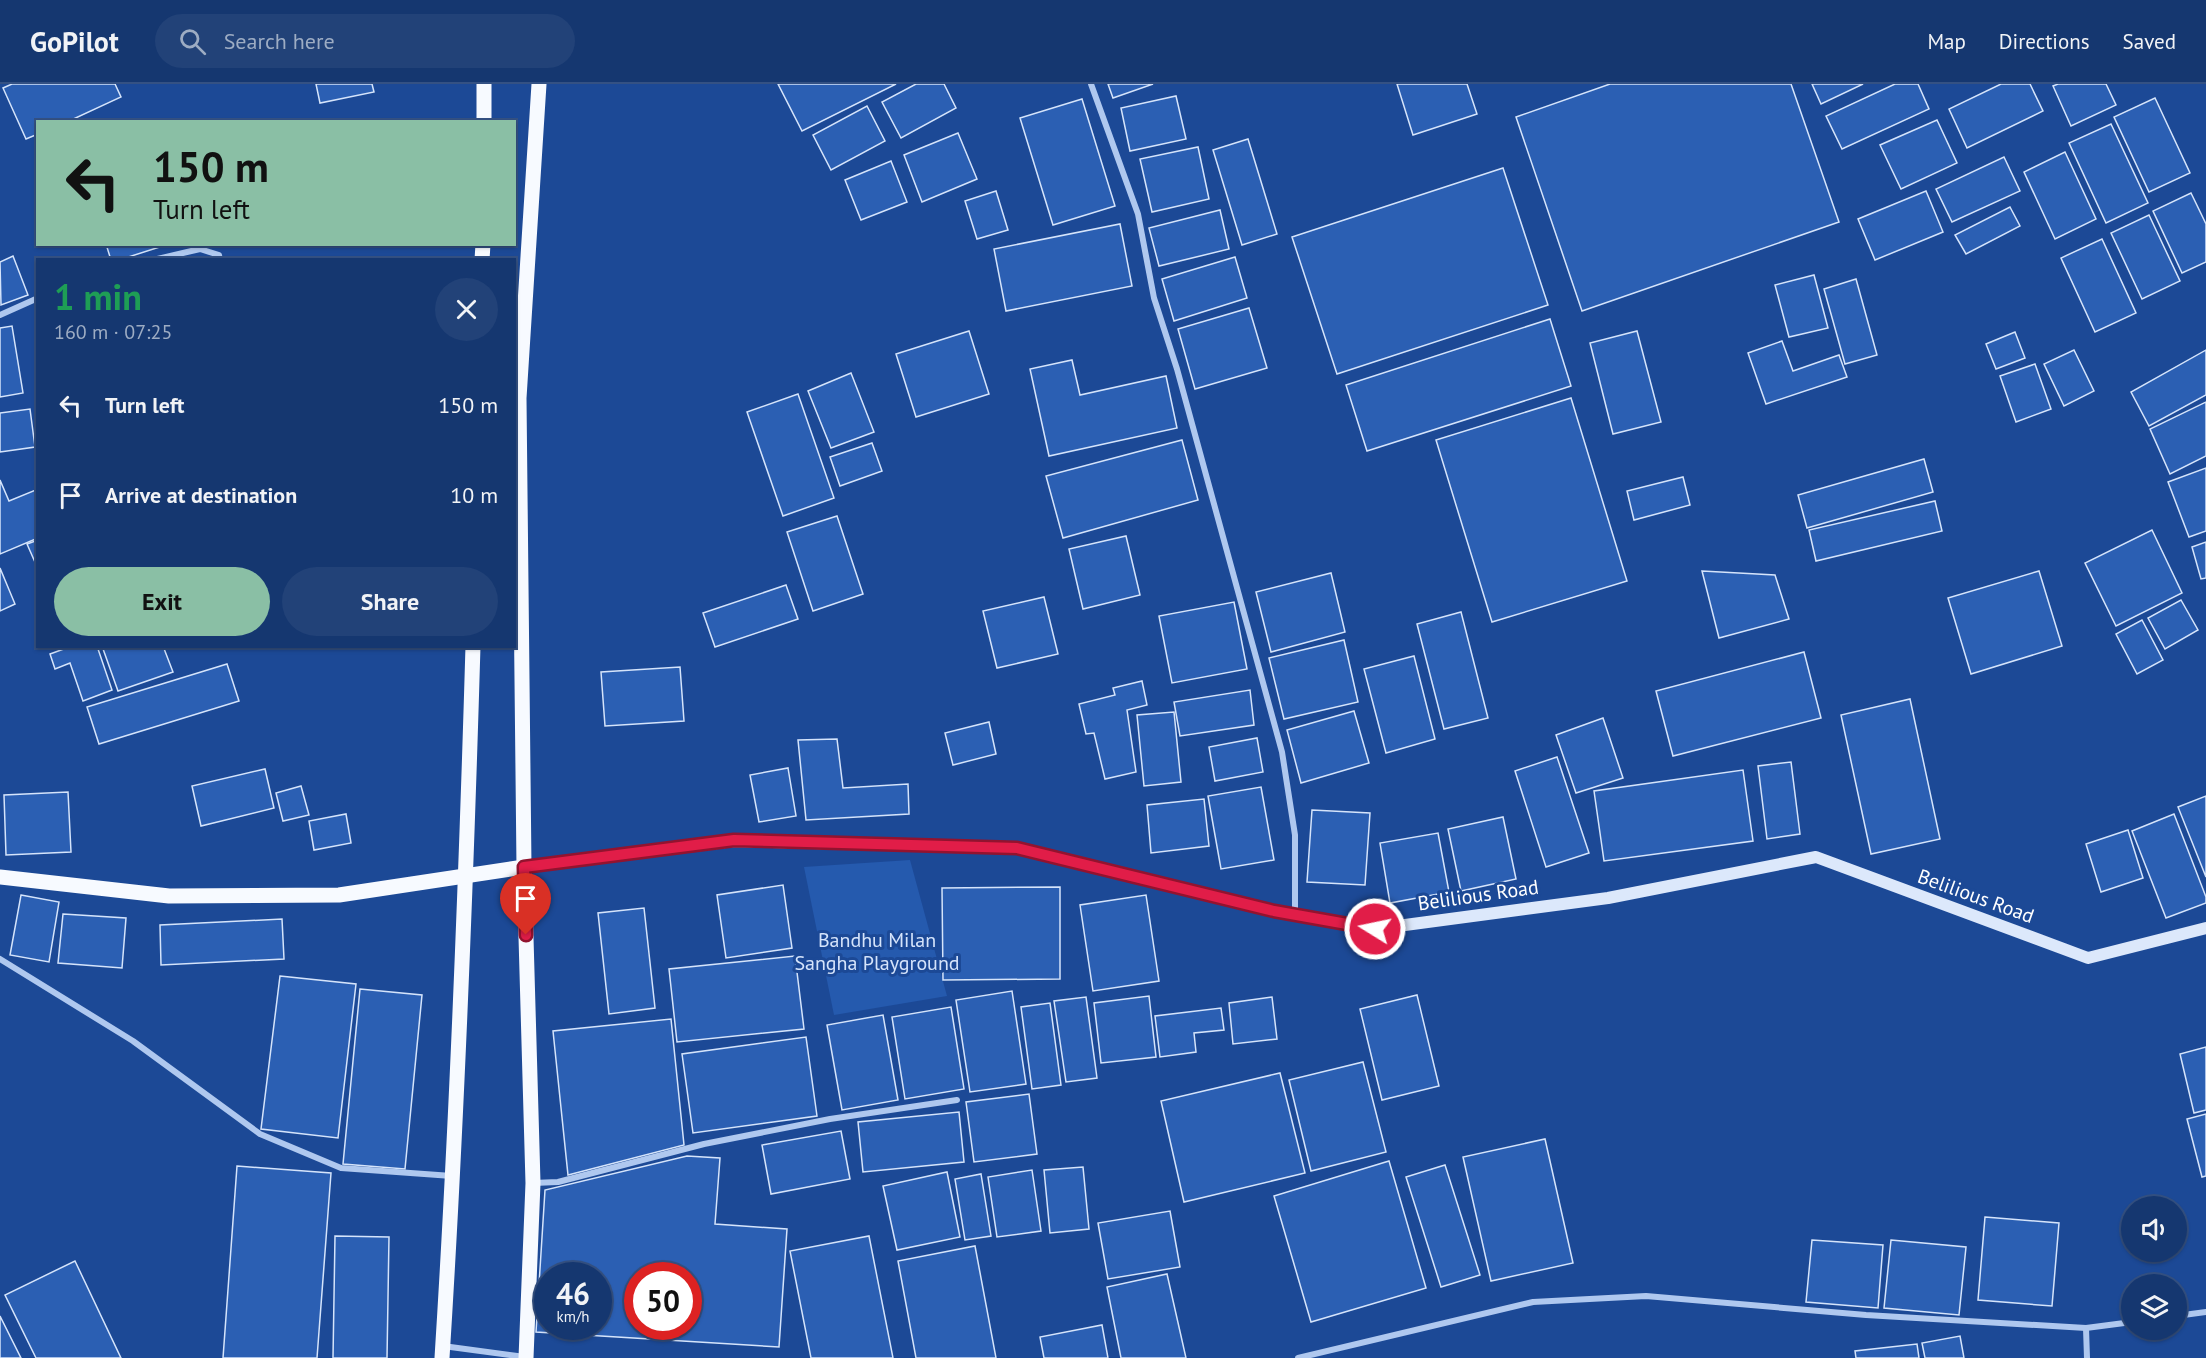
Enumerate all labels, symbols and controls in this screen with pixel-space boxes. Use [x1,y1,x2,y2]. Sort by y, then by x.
search box [155,14,575,68]
text: GoPilot [30,23,119,60]
icon: search [176,25,209,58]
text: Search here [224,27,335,55]
text: Map [1927,28,1966,55]
text: Directions [1999,28,2090,55]
text: Saved [2123,28,2176,55]
text: 150 m [153,139,269,194]
icon: left [54,144,132,222]
text: Turn left [153,192,250,226]
text: 1 min [54,273,142,320]
button: close [435,278,498,341]
text: 160 m · 07:25 [54,319,172,345]
icon: left [54,389,87,422]
text: Turn left [105,391,185,419]
text: 150 m [438,391,498,419]
icon: arrive [54,479,87,512]
text: Arrive at destination [105,481,297,509]
text: 10 m [450,481,498,509]
button: Exit [54,567,270,636]
button: Share [282,567,498,636]
street label: Belilious Road [1914,863,2038,929]
pin [500,873,551,935]
street label: Belilious Road [1416,874,1540,916]
icon: arrive [509,882,542,915]
position arrow [1343,897,1407,961]
park label: Bandhu Milan Sangha Playground [794,927,960,976]
map controls [2121,1196,2187,1340]
button: sound [2121,1196,2187,1262]
speed limit sign: 50 [624,1262,702,1340]
text: 46 [556,1274,590,1313]
button: layers [2121,1274,2187,1340]
text: km/h [557,1307,589,1326]

